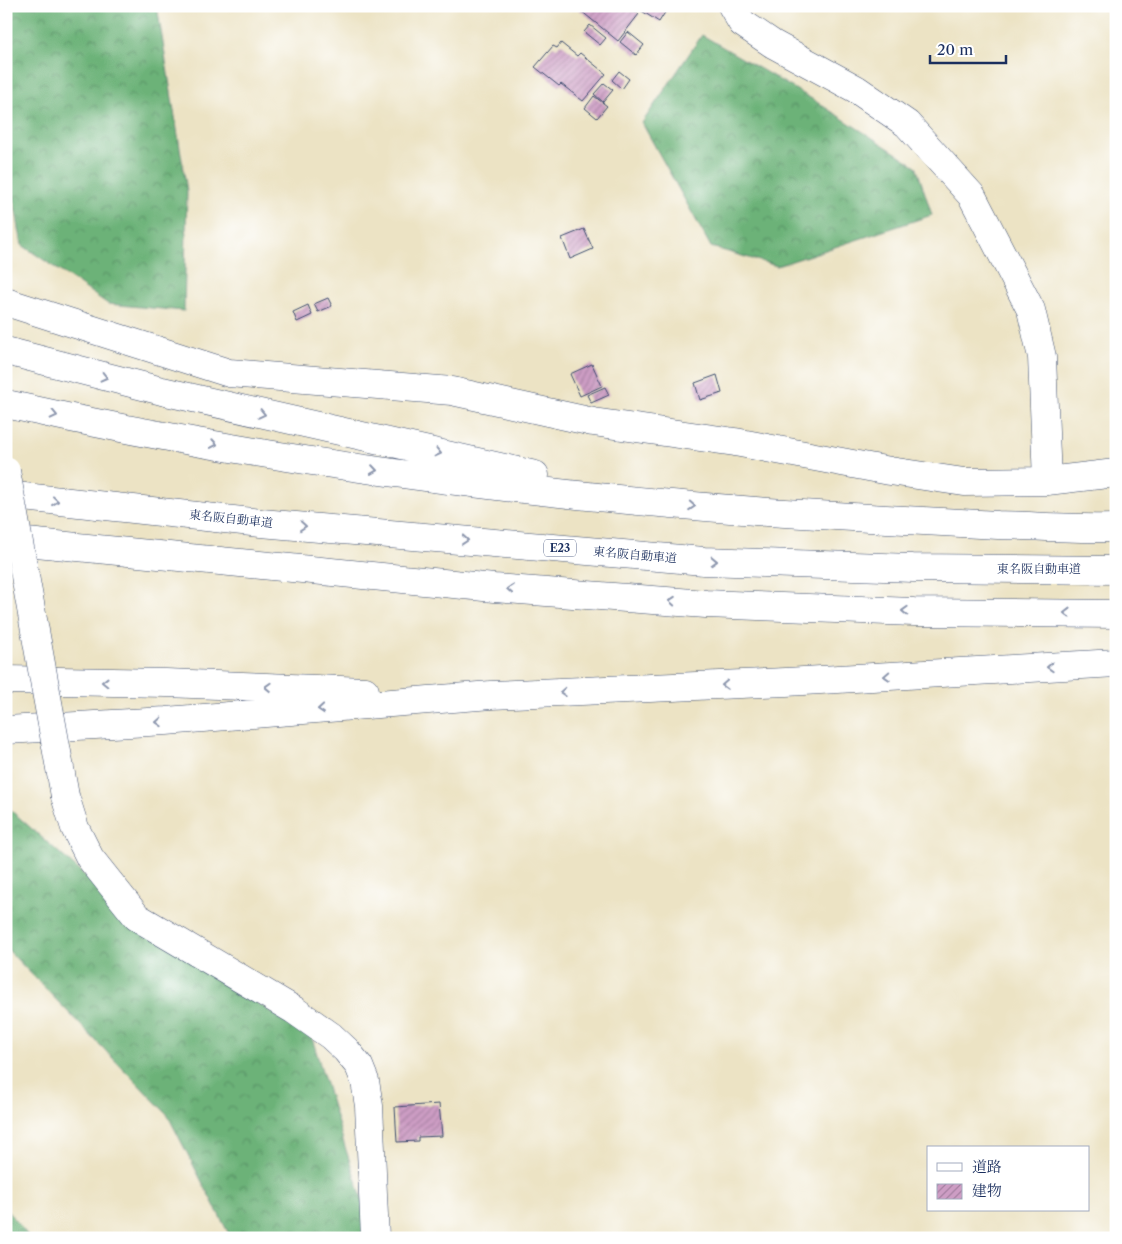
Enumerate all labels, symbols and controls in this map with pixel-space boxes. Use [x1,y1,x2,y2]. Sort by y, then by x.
scale bar [930,32,1006,64]
text: 20 m [937,40,973,59]
one-way arrow [100,371,108,381]
one-way arrow [258,408,267,419]
one-way arrow [49,409,58,420]
one-way arrow [209,439,218,449]
one-way arrow [434,447,442,458]
one-way arrow [370,464,378,474]
one-way arrow [51,495,59,506]
one-way arrow [688,500,696,511]
street label: 東名阪自動車道 [188,507,274,530]
one-way arrow [300,521,308,532]
one-way arrow [462,534,470,545]
road number: E23 [544,540,576,556]
street label: 東名阪自動車道 [593,543,678,566]
one-way arrow [711,556,719,566]
street label: 東名阪自動車道 [997,561,1081,576]
one-way arrow [506,584,514,595]
one-way arrow [668,596,676,607]
one-way arrow [900,606,908,617]
one-way arrow [1063,608,1071,619]
one-way arrow [1045,661,1053,672]
one-way arrow [883,671,891,682]
one-way arrow [101,677,109,687]
one-way arrow [721,679,729,690]
one-way arrow [264,682,272,692]
one-way arrow [558,687,566,697]
one-way arrow [316,703,324,714]
one-way arrow [155,716,163,727]
legend [927,1146,1090,1212]
text: 道路 [972,1157,1002,1176]
text: 建物 [972,1181,1002,1200]

